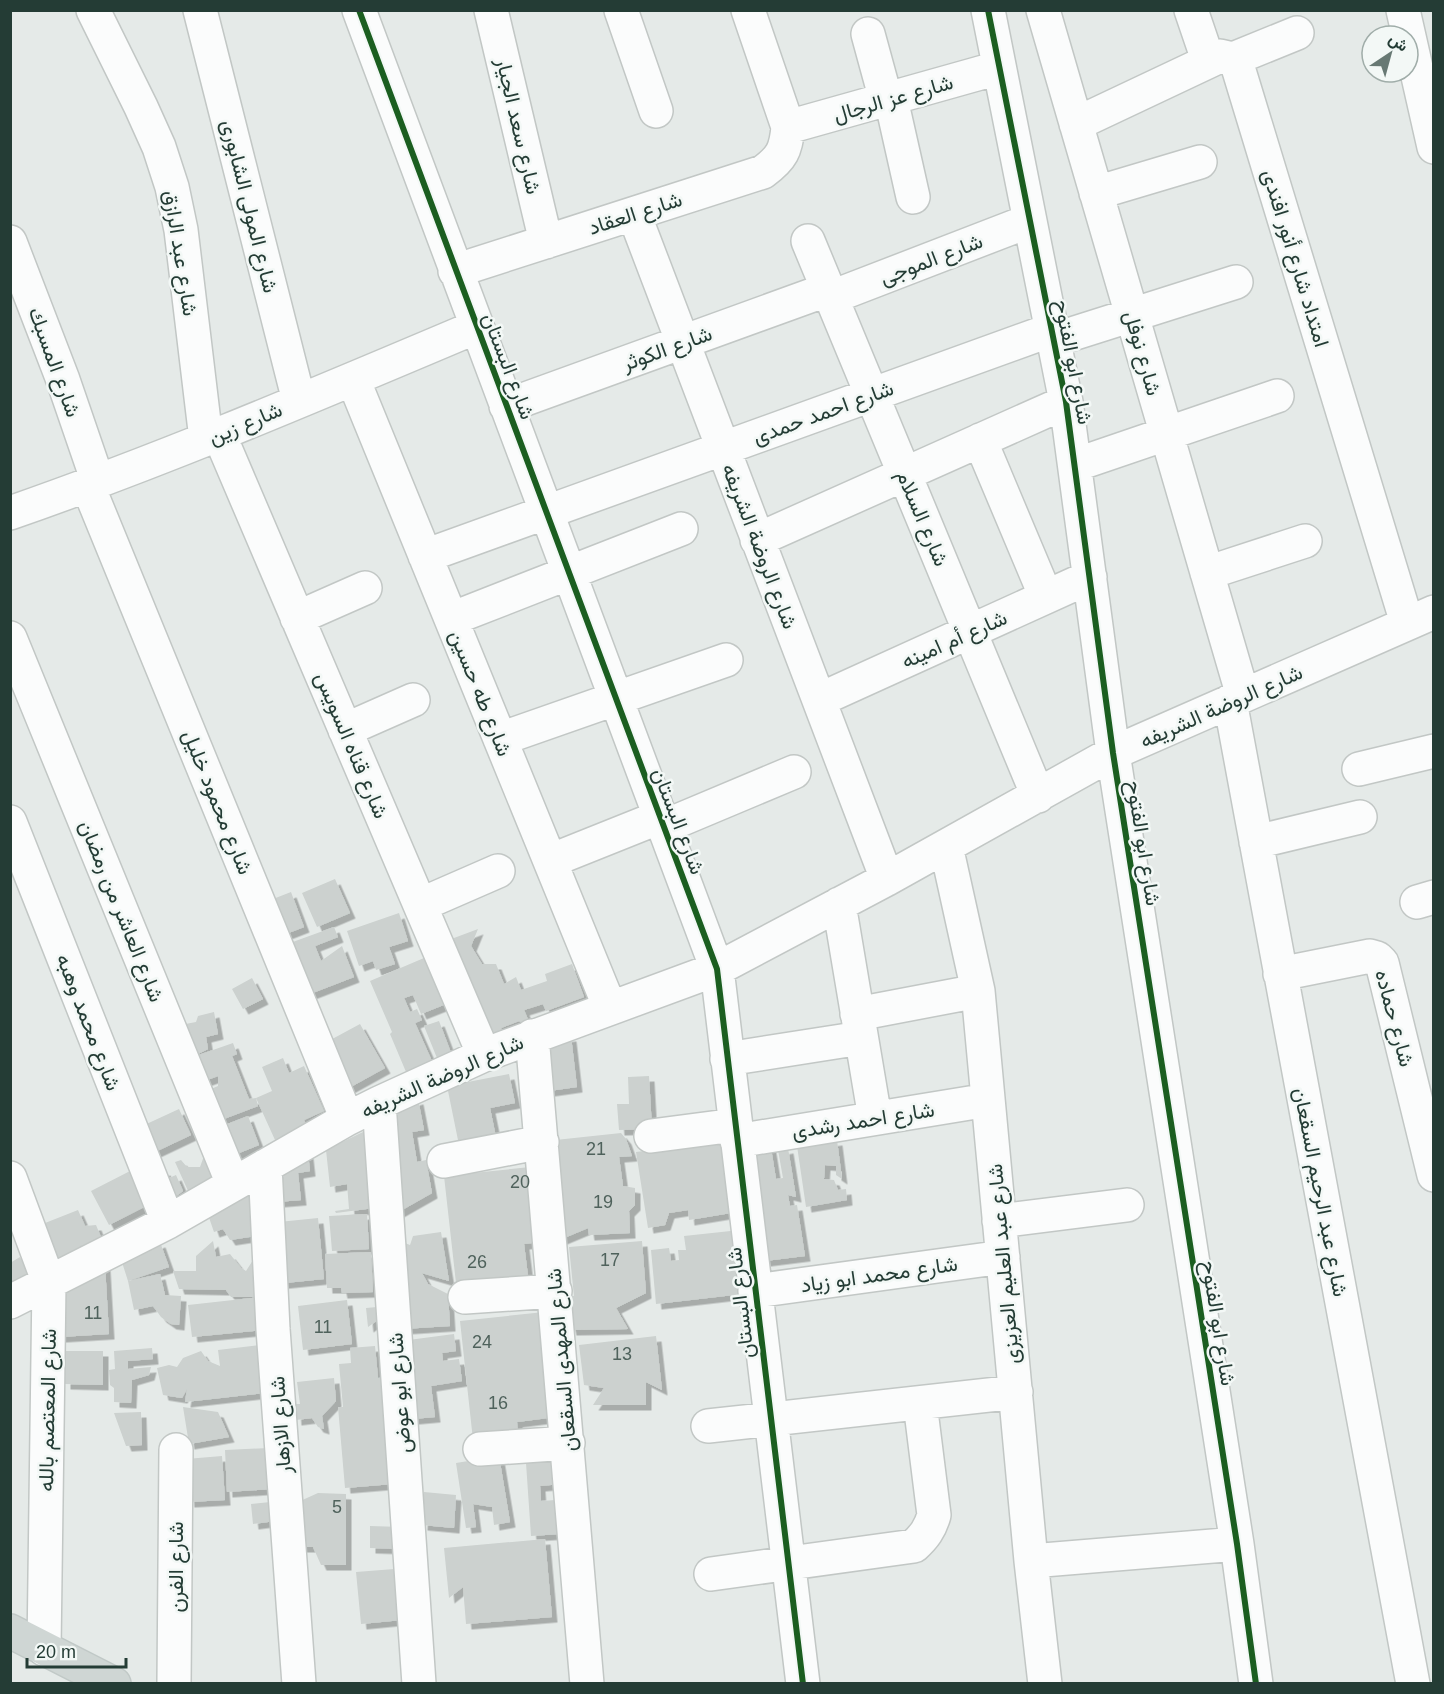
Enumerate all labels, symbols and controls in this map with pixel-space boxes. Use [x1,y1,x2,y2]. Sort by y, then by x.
north arrow [1360,24,1420,84]
text: ش [1385,30,1411,56]
street label: شارع سعد الجيار [489,55,546,197]
street label: شارع عز الرجال [831,70,956,129]
street label: شارع المولى الشابورى [214,117,283,296]
street label: امتداد شارع أنور افندى [1255,166,1334,350]
street label: شارع العقاد [585,187,686,242]
street label: شارع عبد الرازق [157,189,202,318]
street label: شارع الموجى [876,229,987,292]
street label: شارع ابو الفتوح [1048,298,1097,427]
street label: شارع المسبك [22,304,85,421]
street label: شارع نوفل [1117,308,1166,399]
street label: شارع البستان [475,310,540,423]
street label: شارع الكوثر [618,321,716,378]
street label: شارع احمد حمدى [749,376,898,451]
street label: شارع زين [205,397,286,452]
street label: شارع الروضة الشريفه [715,460,802,633]
street label: شارع السلام [890,467,953,571]
street label: شارع أم امينه [898,606,1011,675]
street label: شارع طه حسين [443,627,517,760]
street label: شارع الروضة الشريفه [1136,660,1307,755]
street label: شارع قناه السويس [308,669,393,823]
street label: شارع محمود خليل [176,726,258,879]
street label: شارع البستان [645,765,710,878]
street label: شارع ابو الفتوح [1120,779,1165,908]
street label: شارع العاشر من رمضان [72,817,169,1006]
street label: شارع محمد وهبه [50,950,126,1095]
street label: شارع حماده [1368,967,1419,1070]
street label: شارع الروضة الشريفه [357,1030,528,1125]
street label: شارع عبد الرحيم السقعان [1287,1086,1353,1299]
street label: شارع احمد رشدى [790,1097,936,1146]
house number: 21 [586,1139,606,1159]
street label: شارع عبد العليم العزيزى [983,1163,1026,1365]
house number: 20 [510,1172,530,1192]
house number: 19 [593,1192,613,1212]
street label: شارع البستان [722,1246,761,1360]
house number: 17 [600,1250,620,1270]
house number: 26 [467,1252,487,1272]
street label: شارع محمد ابو زياد [799,1252,959,1299]
street label: شارع ابو الفتوح [1195,1259,1240,1388]
street label: شارع المهدى السقعان [542,1267,583,1453]
house number: 11 [84,1303,102,1323]
house number: 11 [314,1317,332,1337]
street label: شارع المعتصم بالله [34,1328,63,1492]
street label: شارع ابو عوض [383,1332,418,1454]
house number: 24 [472,1332,492,1352]
house number: 13 [612,1344,632,1364]
street label: شارع الازهار [265,1375,298,1476]
house number: 16 [488,1393,508,1413]
house number: 5 [332,1497,342,1517]
street label: شارع الفرن [164,1521,190,1613]
scale bar [27,1631,126,1669]
text: 20 m [36,1642,76,1662]

